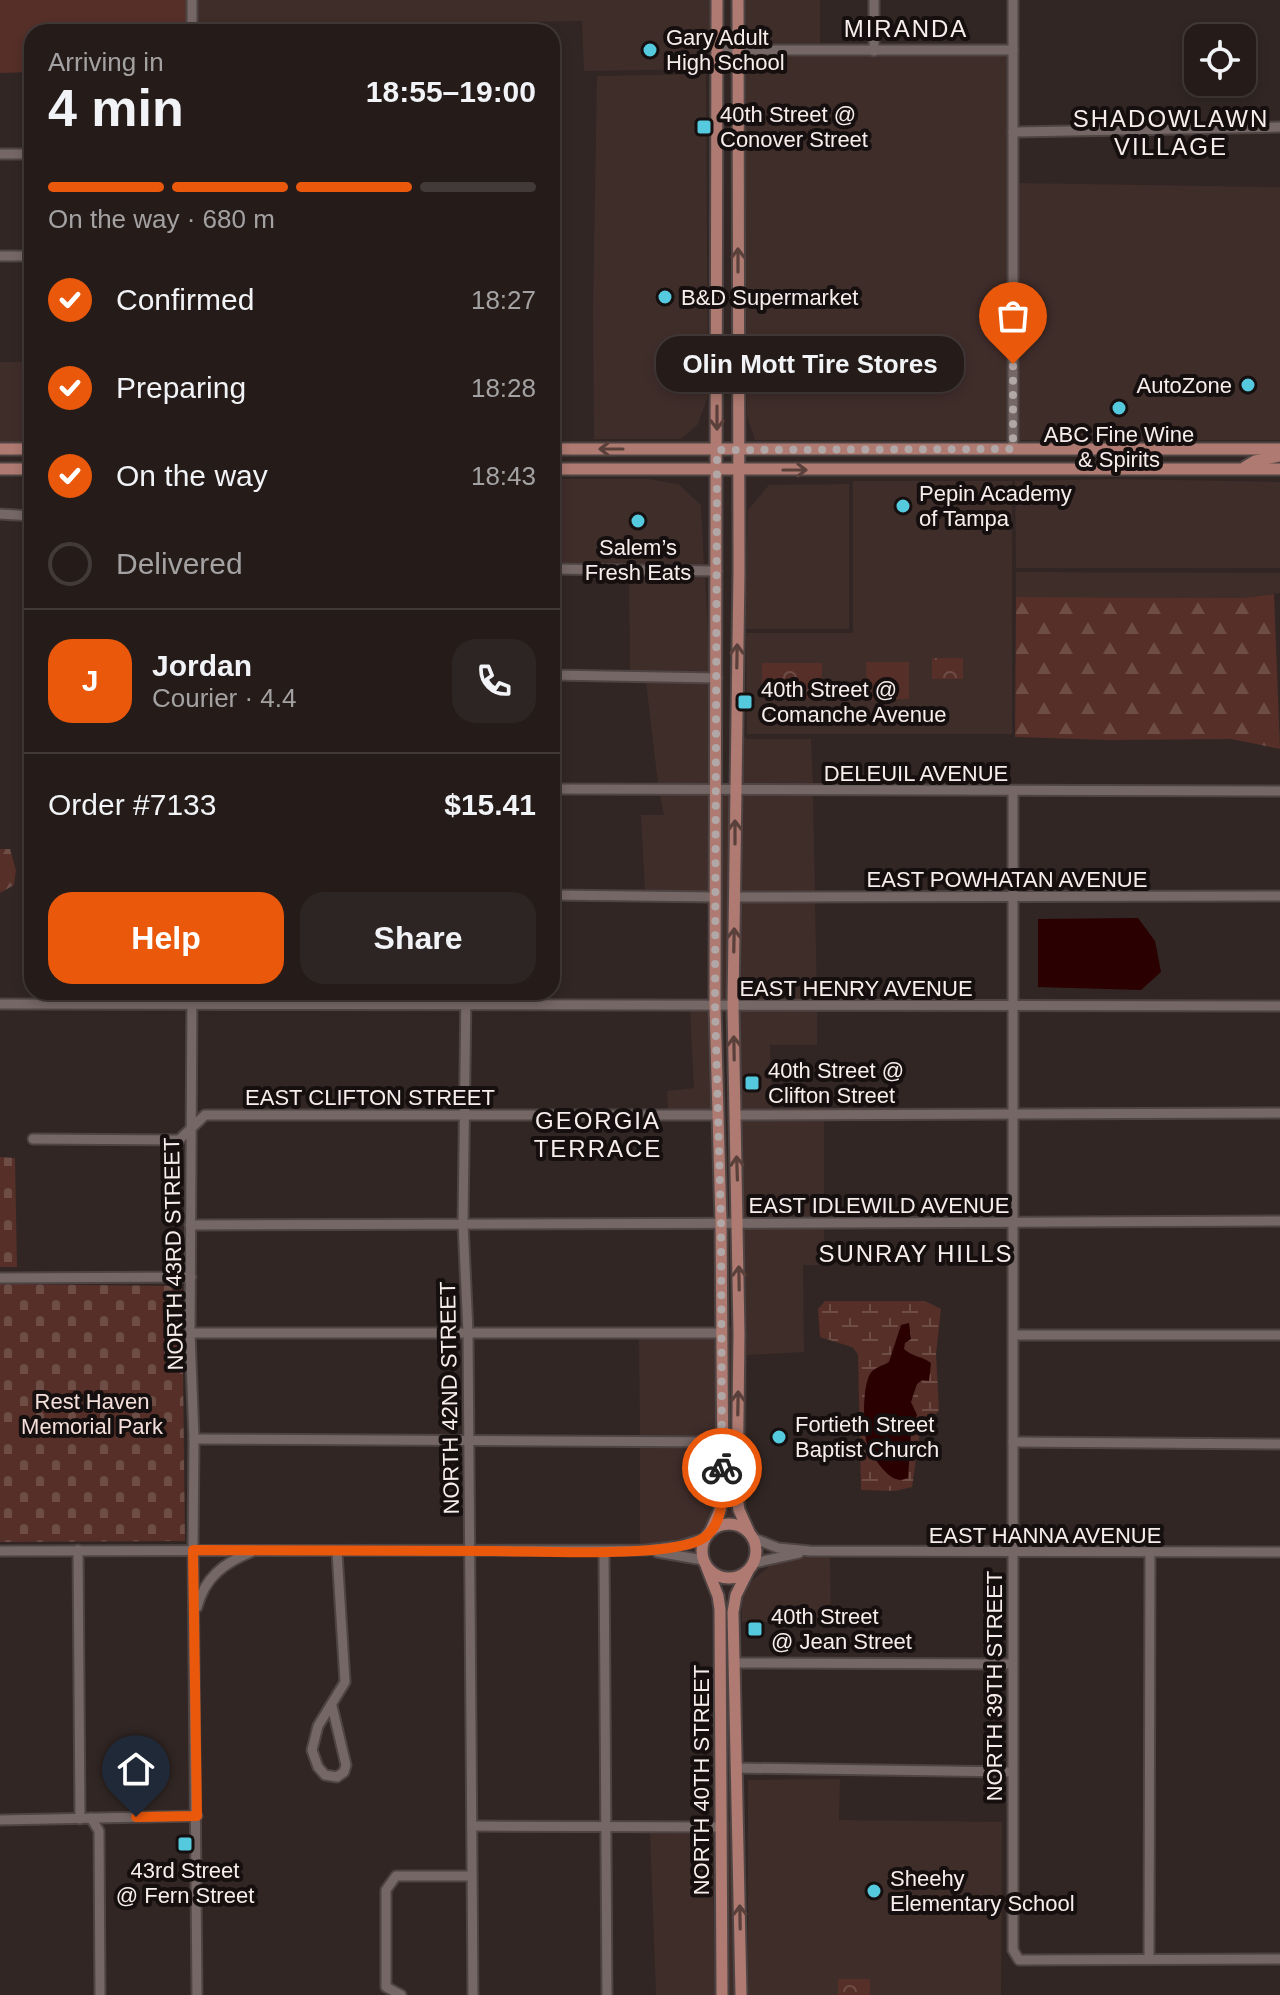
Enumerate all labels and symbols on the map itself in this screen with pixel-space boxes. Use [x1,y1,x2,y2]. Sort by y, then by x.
district label: MIRANDA [844,15,968,42]
place label: Gary Adult High School [666,25,785,75]
marker: Gary Adult High School [641,41,659,59]
place label: 40th Street @ Conover Street [720,102,868,152]
district label: SHADOWLAWN VILLAGE [1073,105,1269,160]
marker: 40th Street @ Conover Street [695,118,713,136]
one-way arrow [730,247,746,274]
pin [979,282,1047,364]
place label: B&D Supermarket [681,285,858,310]
marker: B&D Supermarket [656,288,674,306]
callout: Olin Mott Tire Stores [657,336,965,392]
place label: AutoZone [1137,373,1232,398]
marker: AutoZone [1239,376,1257,394]
marker: ABC Fine Wine & Spirits [1110,399,1128,417]
one-way arrow [709,404,725,431]
place label: ABC Fine Wine & Spirits [1044,422,1194,472]
one-way arrow [598,441,625,457]
one-way arrow [781,462,808,478]
place label: Pepin Academy of Tampa [919,481,1072,531]
marker: Pepin Academy of Tampa [894,497,912,515]
marker: Salem’s Fresh Eats [629,512,647,530]
place label: Salem’s Fresh Eats [585,535,691,585]
one-way arrow [730,643,745,670]
place label: 40th Street @ Comanche Avenue [761,677,947,727]
marker: 40th Street @ Comanche Avenue [736,693,754,711]
street label: DELEUIL AVENUE [824,761,1008,786]
one-way arrow [727,819,743,846]
street label: EAST POWHATAN AVENUE [867,867,1147,892]
one-way arrow [726,927,742,954]
street label: EAST HENRY AVENUE [739,976,973,1001]
one-way arrow [726,1035,741,1062]
place label: 40th Street @ Clifton Street [768,1058,904,1108]
marker: 40th Street @ Clifton Street [743,1074,761,1092]
street label: EAST CLIFTON STREET [245,1085,495,1110]
district label: GEORGIA TERRACE [534,1107,662,1162]
street label: NORTH 43RD STREET [159,1137,188,1371]
one-way arrow [729,1155,744,1182]
street label: EAST IDLEWILD AVENUE [749,1193,1009,1218]
district label: SUNRAY HILLS [818,1240,1014,1267]
one-way arrow [731,1265,747,1292]
street label: NORTH 42ND STREET [435,1281,464,1515]
park label: Rest Haven Memorial Park [21,1389,164,1439]
one-way arrow [731,1390,746,1417]
place label: Fortieth Street Baptist Church [795,1412,939,1462]
courier [682,1428,762,1508]
marker: Fortieth Street Baptist Church [770,1428,788,1446]
street label: EAST HANNA AVENUE [929,1523,1161,1548]
street label: NORTH 39TH STREET [982,1571,1007,1801]
place label: 40th Street @ Jean Street [771,1604,912,1654]
marker: 40th Street @ Jean Street [746,1620,764,1638]
street label: NORTH 40TH STREET [689,1665,714,1895]
pin [102,1735,170,1817]
marker: 43rd Street @ Fern Street [176,1835,194,1853]
place label: 43rd Street @ Fern Street [116,1858,254,1908]
place label: Sheehy Elementary School [890,1866,1075,1916]
marker: Sheehy Elementary School [865,1882,883,1900]
one-way arrow [732,1904,748,1931]

